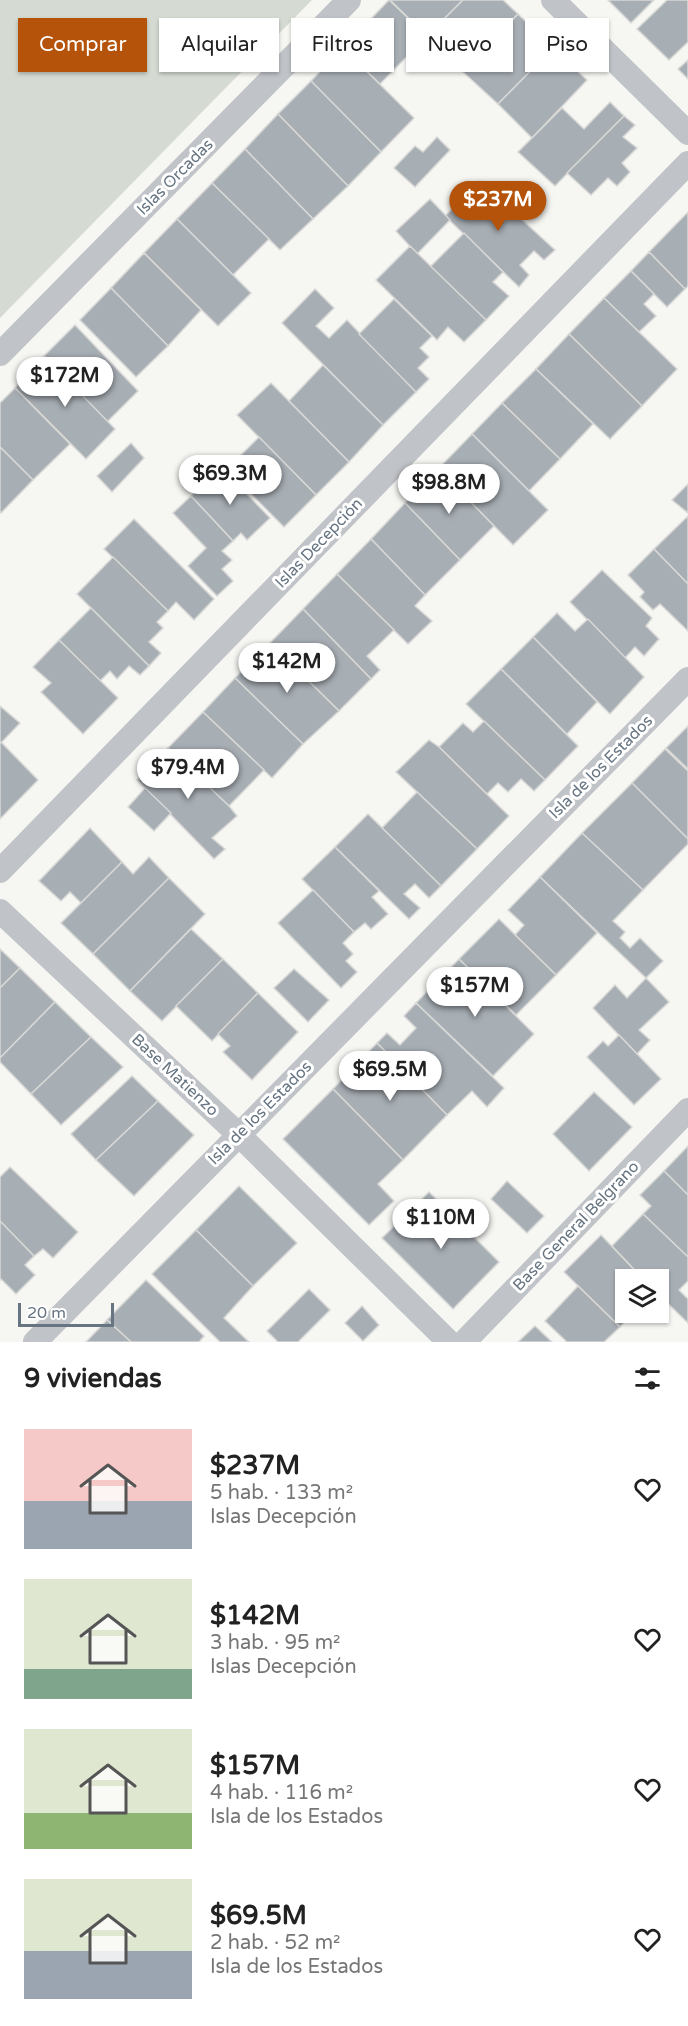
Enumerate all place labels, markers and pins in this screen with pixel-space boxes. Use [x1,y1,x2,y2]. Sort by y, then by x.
pin: $237M [456,181,540,232]
pin: $172M [23,357,107,408]
pin: $69.3M [181,455,279,506]
pin: $98.8M [400,464,498,515]
pin: $142M [245,643,329,694]
pin: $79.4M [139,749,237,800]
pin: $157M [433,967,517,1018]
pin: $69.5M [341,1051,439,1102]
pin: $110M [399,1199,483,1250]

